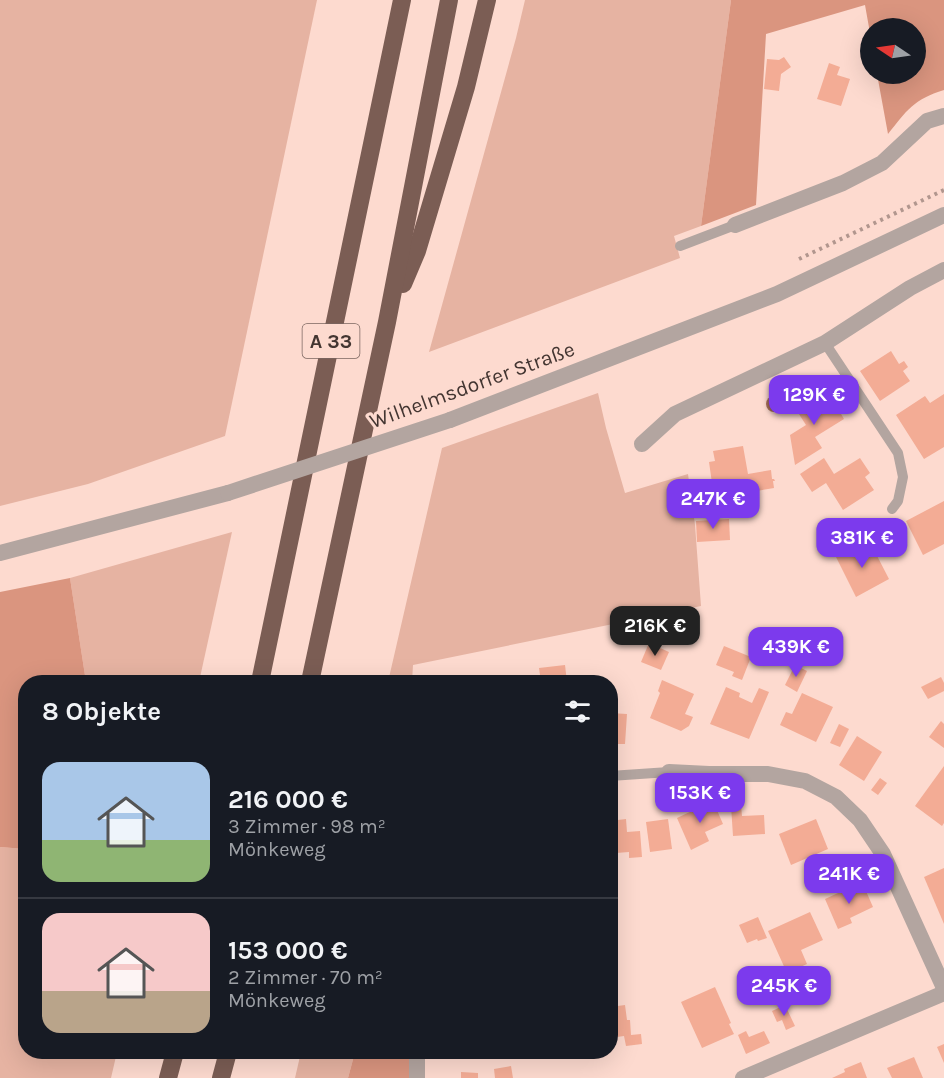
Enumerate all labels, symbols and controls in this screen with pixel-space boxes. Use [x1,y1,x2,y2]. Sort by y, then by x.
north arrow [860,18,926,84]
map controls [860,18,926,84]
road number: A 33 [302,324,360,358]
street label: Wilhelmsdorfer Straße [366,337,578,433]
pin: 129K € [765,375,863,426]
text: 129K € [783,383,845,406]
pin: 247K € [664,479,762,530]
text: 247K € [681,487,745,510]
pin: 381K € [813,518,911,569]
text: 381K € [830,526,894,549]
pin: 216K € [606,606,704,657]
text: 216K € [624,614,686,637]
pin: 439K € [747,627,845,678]
text: 439K € [762,635,830,658]
icon: filters [561,695,594,728]
text: 8 Objekte [42,696,161,727]
pin: 153K € [651,773,749,824]
text: 153K € [669,781,731,804]
text: 216 000 € [228,784,348,815]
icon: home [90,786,162,858]
text: 3 Zimmer · 98 m² [228,815,386,838]
text: Mönkeweg [228,838,326,861]
pin: 241K € [800,854,898,905]
text: 241K € [818,862,880,885]
text: 153 000 € [228,935,348,966]
icon: home [90,937,162,1009]
text: 2 Zimmer · 70 m² [228,966,383,989]
pin: 245K € [735,966,833,1017]
text: 245K € [751,974,817,997]
text: Mönkeweg [228,989,326,1012]

